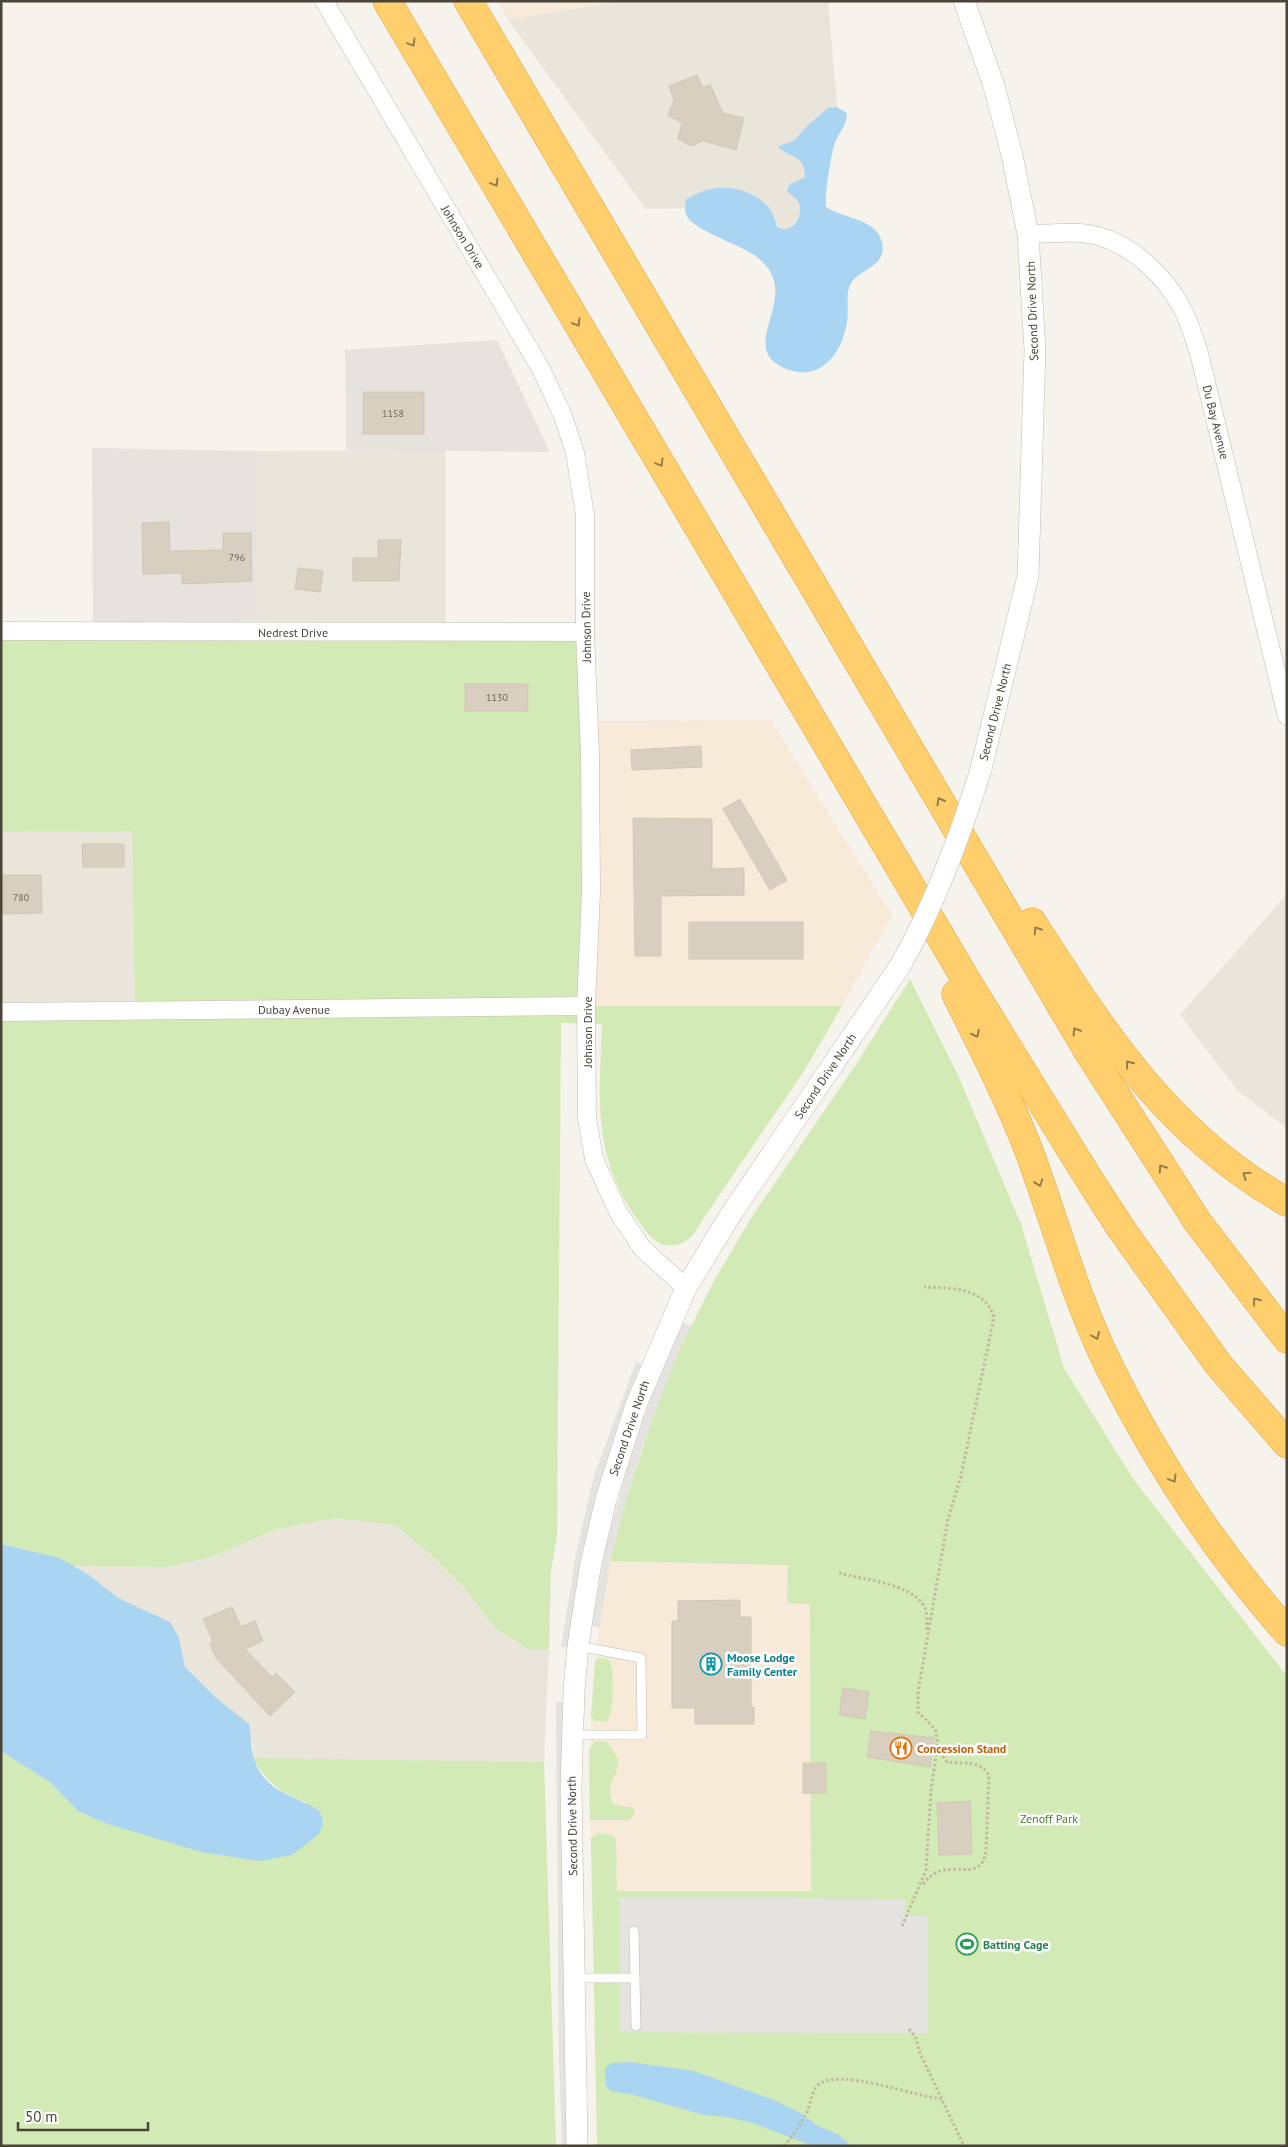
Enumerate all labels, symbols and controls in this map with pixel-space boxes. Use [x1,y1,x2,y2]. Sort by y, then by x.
one-way arrow [406,38,416,47]
one-way arrow [488,178,498,187]
street label: Johnson Drive [438,202,488,271]
street label: Second Drive North [1023,261,1041,361]
one-way arrow [571,317,581,326]
street label: Du Bay Avenue [1200,383,1232,461]
house number: 1158 [382,407,404,420]
one-way arrow [654,457,664,466]
house number: 796 [229,551,245,564]
street label: Johnson Drive [578,591,594,664]
street label: Nedrest Drive [258,625,328,640]
street label: Second Drive North [976,662,1014,762]
house number: 1130 [486,691,508,704]
one-way arrow [936,797,946,806]
house number: 780 [13,891,30,904]
one-way arrow [1034,926,1043,935]
street label: Johnson Drive [580,996,595,1069]
street label: Dubay Avenue [258,1002,330,1017]
one-way arrow [1072,1028,1082,1037]
one-way arrow [970,1029,980,1038]
street label: Second Drive North [791,1030,859,1122]
one-way arrow [1126,1061,1134,1070]
one-way arrow [1159,1165,1169,1174]
one-way arrow [1242,1172,1252,1181]
one-way arrow [1034,1179,1044,1187]
one-way arrow [1254,1298,1262,1307]
one-way arrow [1090,1331,1100,1340]
street label: Second Drive North [606,1378,652,1478]
one-way arrow [1166,1473,1176,1482]
place label: Moose Lodge Family Center [727,1650,798,1679]
building icon: Moose Lodge Family Center [699,1652,723,1676]
restaurant icon: Concession Stand [889,1736,913,1760]
place label: Concession Stand [917,1741,1006,1756]
street label: Second Drive North [564,1776,580,1876]
park label: Zenoff Park [1020,1811,1078,1826]
sports icon: Batting Cage [955,1932,979,1956]
place label: Batting Cage [983,1937,1048,1952]
scale bar [18,2100,148,2132]
text: 50 m [25,2107,58,2126]

